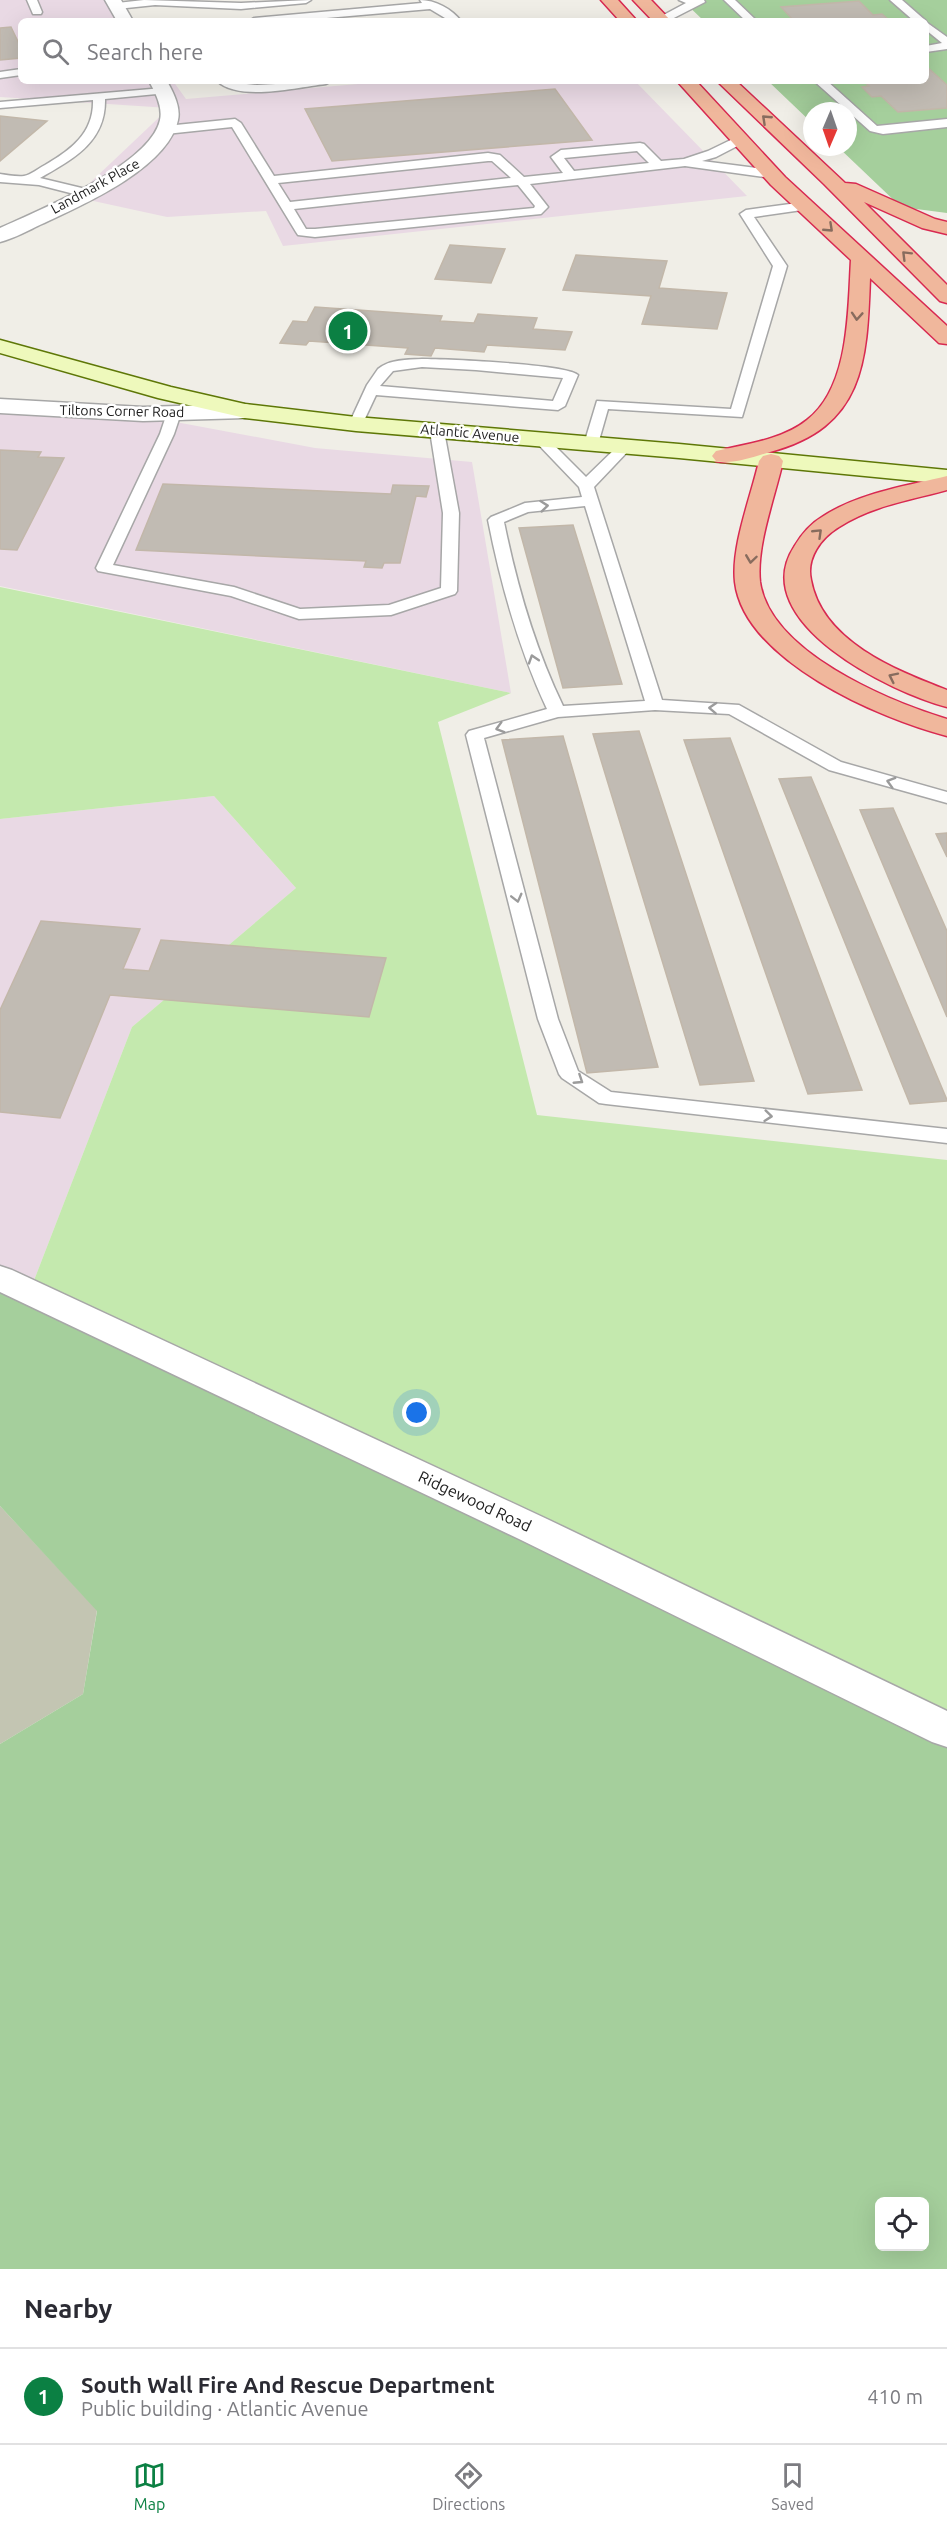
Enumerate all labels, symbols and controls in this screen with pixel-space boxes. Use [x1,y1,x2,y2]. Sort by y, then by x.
search box [18,18,929,84]
icon: search [39,35,72,68]
text: Search here [87,39,203,64]
north arrow [803,102,857,156]
one-way arrow [763,115,773,126]
street label: Landmark Place [48,155,142,217]
one-way arrow [822,221,833,232]
one-way arrow [902,252,913,263]
pin: 1 [328,308,368,354]
one-way arrow [851,312,864,321]
street label: Tiltons Corner Road [60,402,184,420]
street label: Atlantic Avenue [420,421,520,445]
one-way arrow [540,500,549,513]
one-way arrow [810,530,821,541]
one-way arrow [745,555,757,564]
one-way arrow [527,654,540,665]
one-way arrow [888,672,899,684]
one-way arrow [708,701,717,714]
one-way arrow [495,721,506,733]
one-way arrow [886,777,897,789]
one-way arrow [509,893,522,903]
one-way arrow [572,1073,583,1084]
one-way arrow [763,1109,772,1121]
your location [402,1398,431,1427]
street label: Ridgewood Road [416,1467,534,1535]
map controls [875,2197,929,2251]
button: locate [875,2197,929,2251]
text: Nearby [24,2294,112,2323]
text: South Wall Fire And Rescue Department [81,2372,495,2397]
text: 1 [38,2385,49,2408]
text: 410 m [867,2385,923,2408]
text: Public building · Atlantic Avenue [81,2397,369,2420]
tab: Map [133,2459,166,2513]
tab: Directions [432,2459,505,2513]
tab: Saved [771,2459,814,2513]

